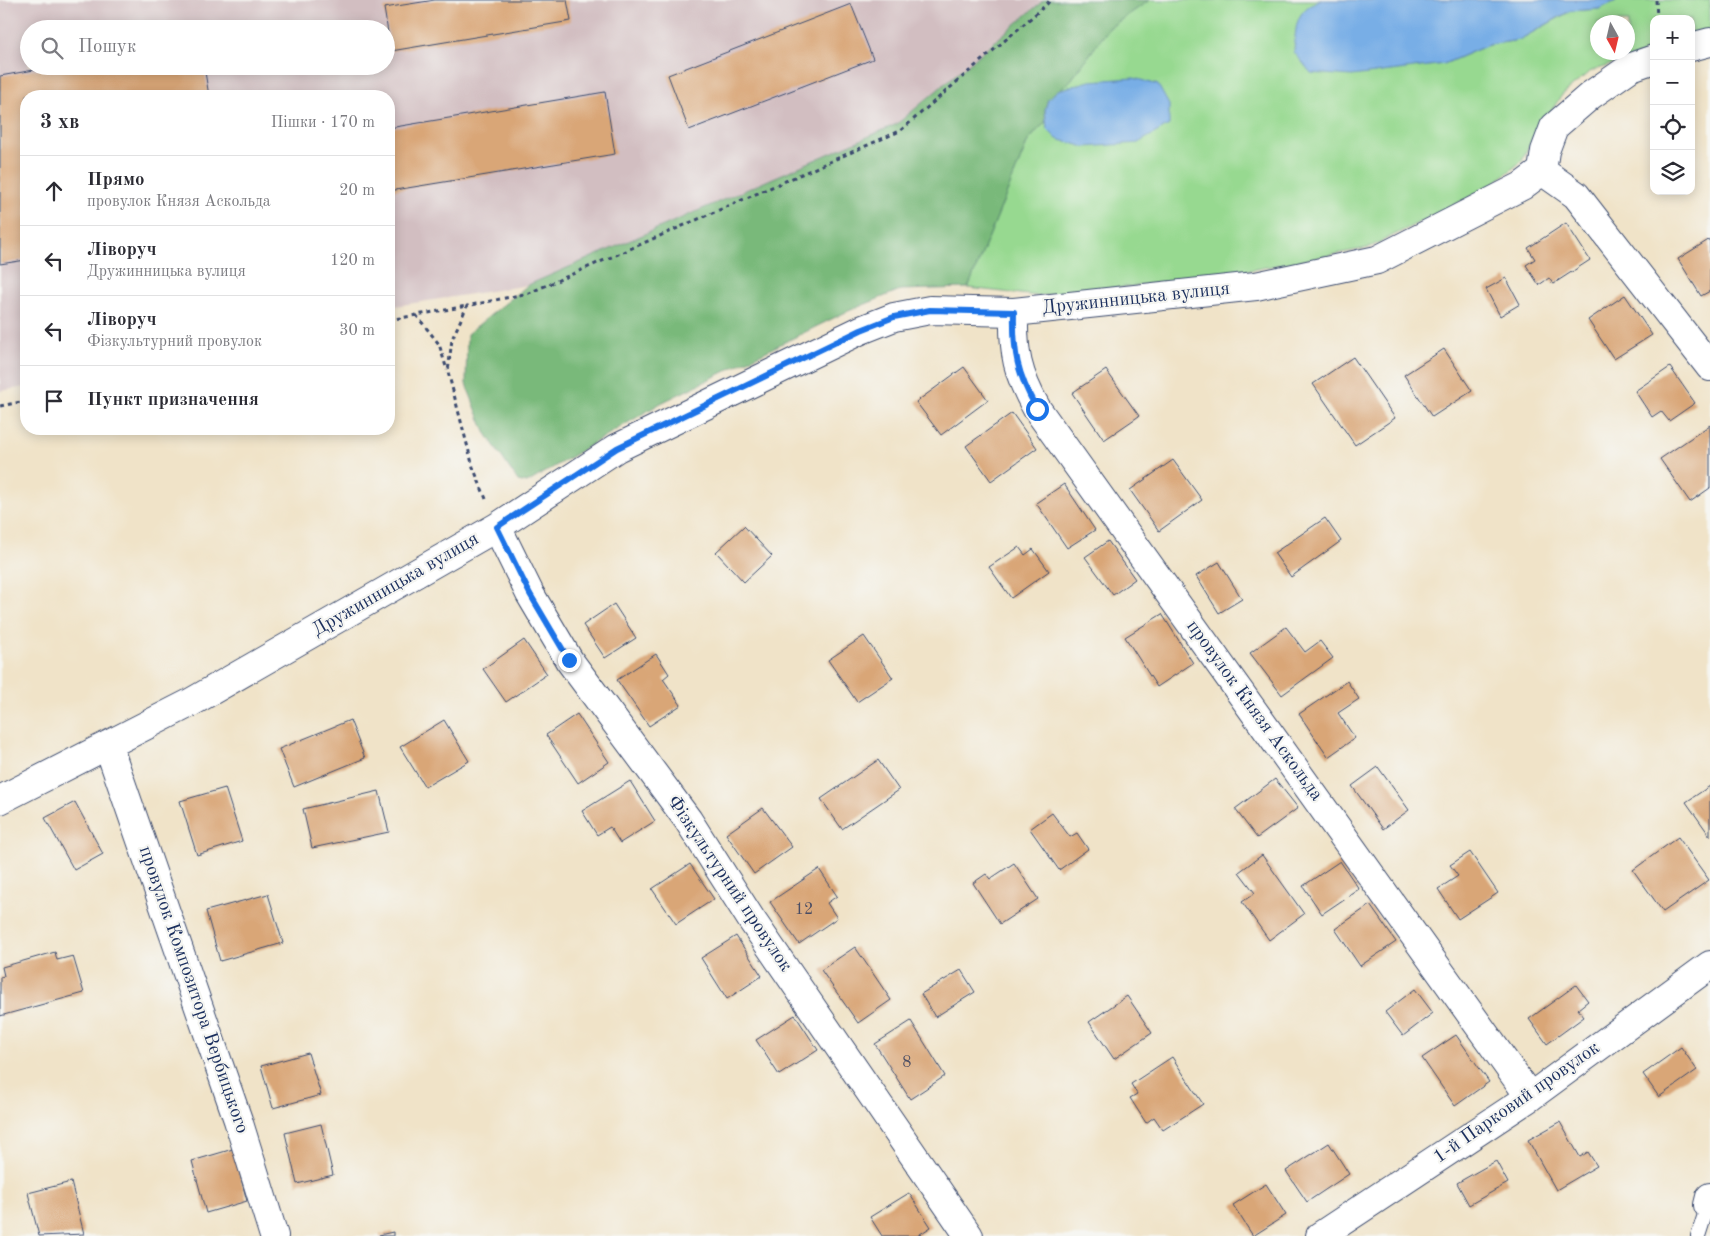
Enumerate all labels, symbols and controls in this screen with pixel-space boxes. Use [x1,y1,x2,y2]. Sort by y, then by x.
north arrow [1590,15,1635,60]
map controls [1650,15,1695,195]
button: + [1650,15,1695,60]
search box [20,20,395,75]
icon: search [38,34,66,62]
text: Пошук [78,38,136,57]
button: − [1650,60,1695,105]
button: locate [1650,105,1695,150]
text: 3 хв [40,112,79,133]
text: Пішки · 170 m [271,115,375,131]
button: layers [1650,150,1695,195]
text: Прямо [87,171,145,190]
icon: ahead [40,177,68,205]
text: 20 m [339,183,375,199]
text: провулок Князя Аскольда [87,194,271,210]
text: Ліворуч [87,241,157,260]
icon: left [40,247,68,275]
text: 120 m [330,253,375,269]
text: Дружинницька вулиця [87,264,246,280]
street label: Дружинницька вулиця [1041,280,1231,318]
text: Ліворуч [87,311,157,330]
icon: left [40,317,68,345]
text: 30 m [339,323,375,339]
text: Фізкультурний провулок [87,334,262,350]
icon: arrive [40,387,68,415]
text: Пункт призначення [87,391,259,410]
route start [1026,398,1049,421]
street label: Дружинницька вулиця [310,530,482,640]
street label: провулок Князя Аскольда [1182,617,1326,805]
route end [558,649,581,672]
street label: Фізкультурний провулок [663,793,795,976]
street label: провулок Композитора Вербицького [135,844,251,1136]
house number: 12 [795,902,813,918]
street label: 1-й Парковий провулок [1430,1038,1604,1168]
house number: 8 [902,1055,912,1071]

